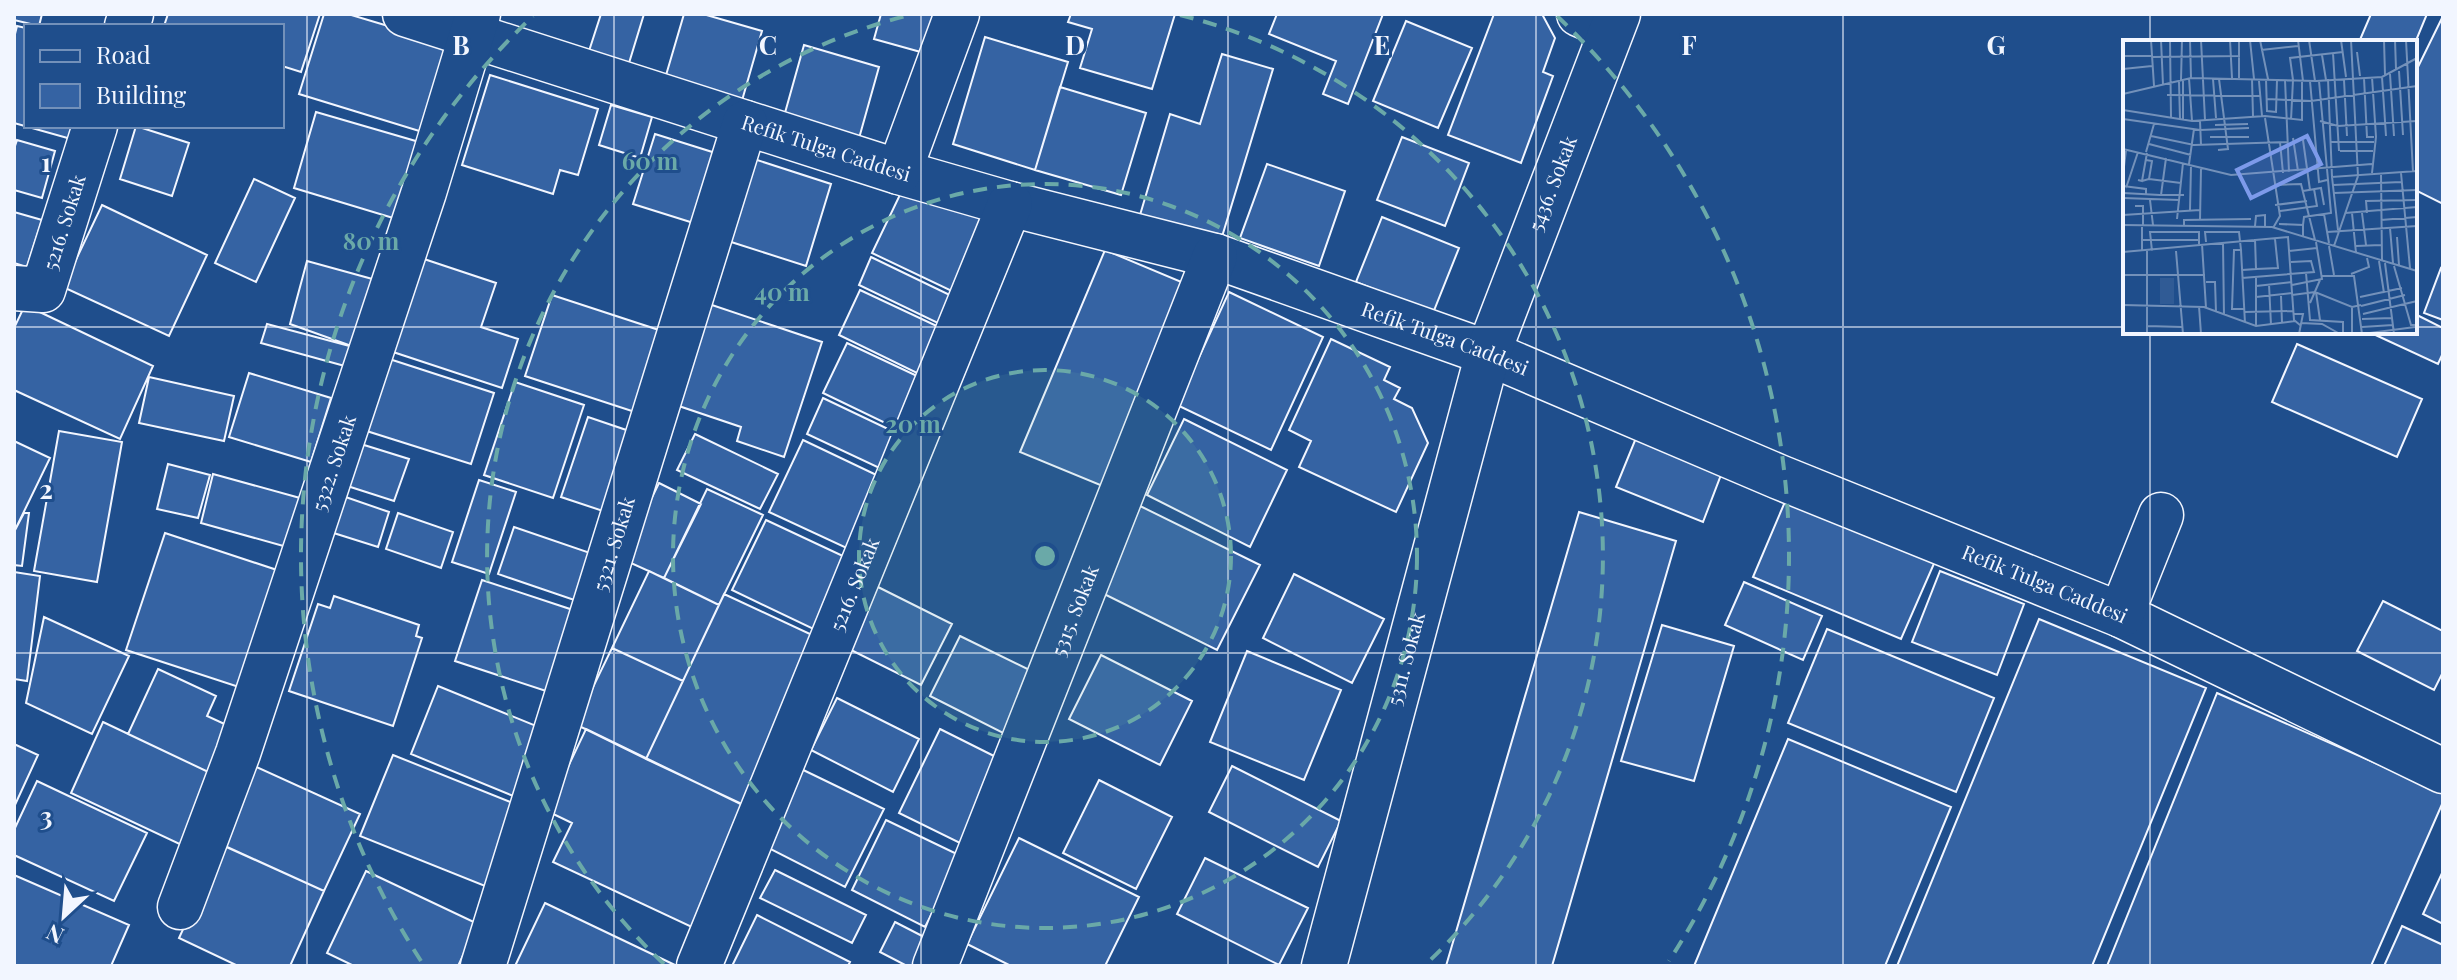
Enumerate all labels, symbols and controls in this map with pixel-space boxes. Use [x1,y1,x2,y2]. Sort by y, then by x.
legend [24,24,284,128]
text: B [452,27,470,62]
text: C [759,27,777,62]
text: D [1065,27,1085,62]
text: E [1374,27,1390,62]
text: F [1681,27,1697,62]
text: G [1986,27,2006,62]
text: Road [96,38,151,70]
inset map [2123,40,2417,334]
text: Building [96,78,187,110]
street label: Refik Tulga Caddesi [738,108,914,187]
street label: 5436. Sokak [1521,131,1582,235]
text: 1 [41,144,51,179]
text: 60 m [622,144,678,176]
street label: 5216. Sokak [35,171,91,273]
text: 80 m [343,224,399,256]
text: 40 m [754,275,810,307]
street label: Refik Tulga Caddesi [1358,294,1533,381]
text: 20 m [885,407,941,439]
street label: 5322. Sokak [304,411,361,514]
text: 2 [39,471,53,506]
street label: 5321. Sokak [585,493,640,594]
street label: 5216. Sokak [822,533,885,635]
street label: Refik Tulga Caddesi [1958,537,2133,628]
centre of rings [1031,542,1059,570]
street label: 5315. Sokak [1044,560,1104,660]
street label: 5311. Sokak [1379,609,1430,708]
text: 3 [40,798,52,833]
north arrow [24,876,104,956]
text: N [41,918,69,952]

